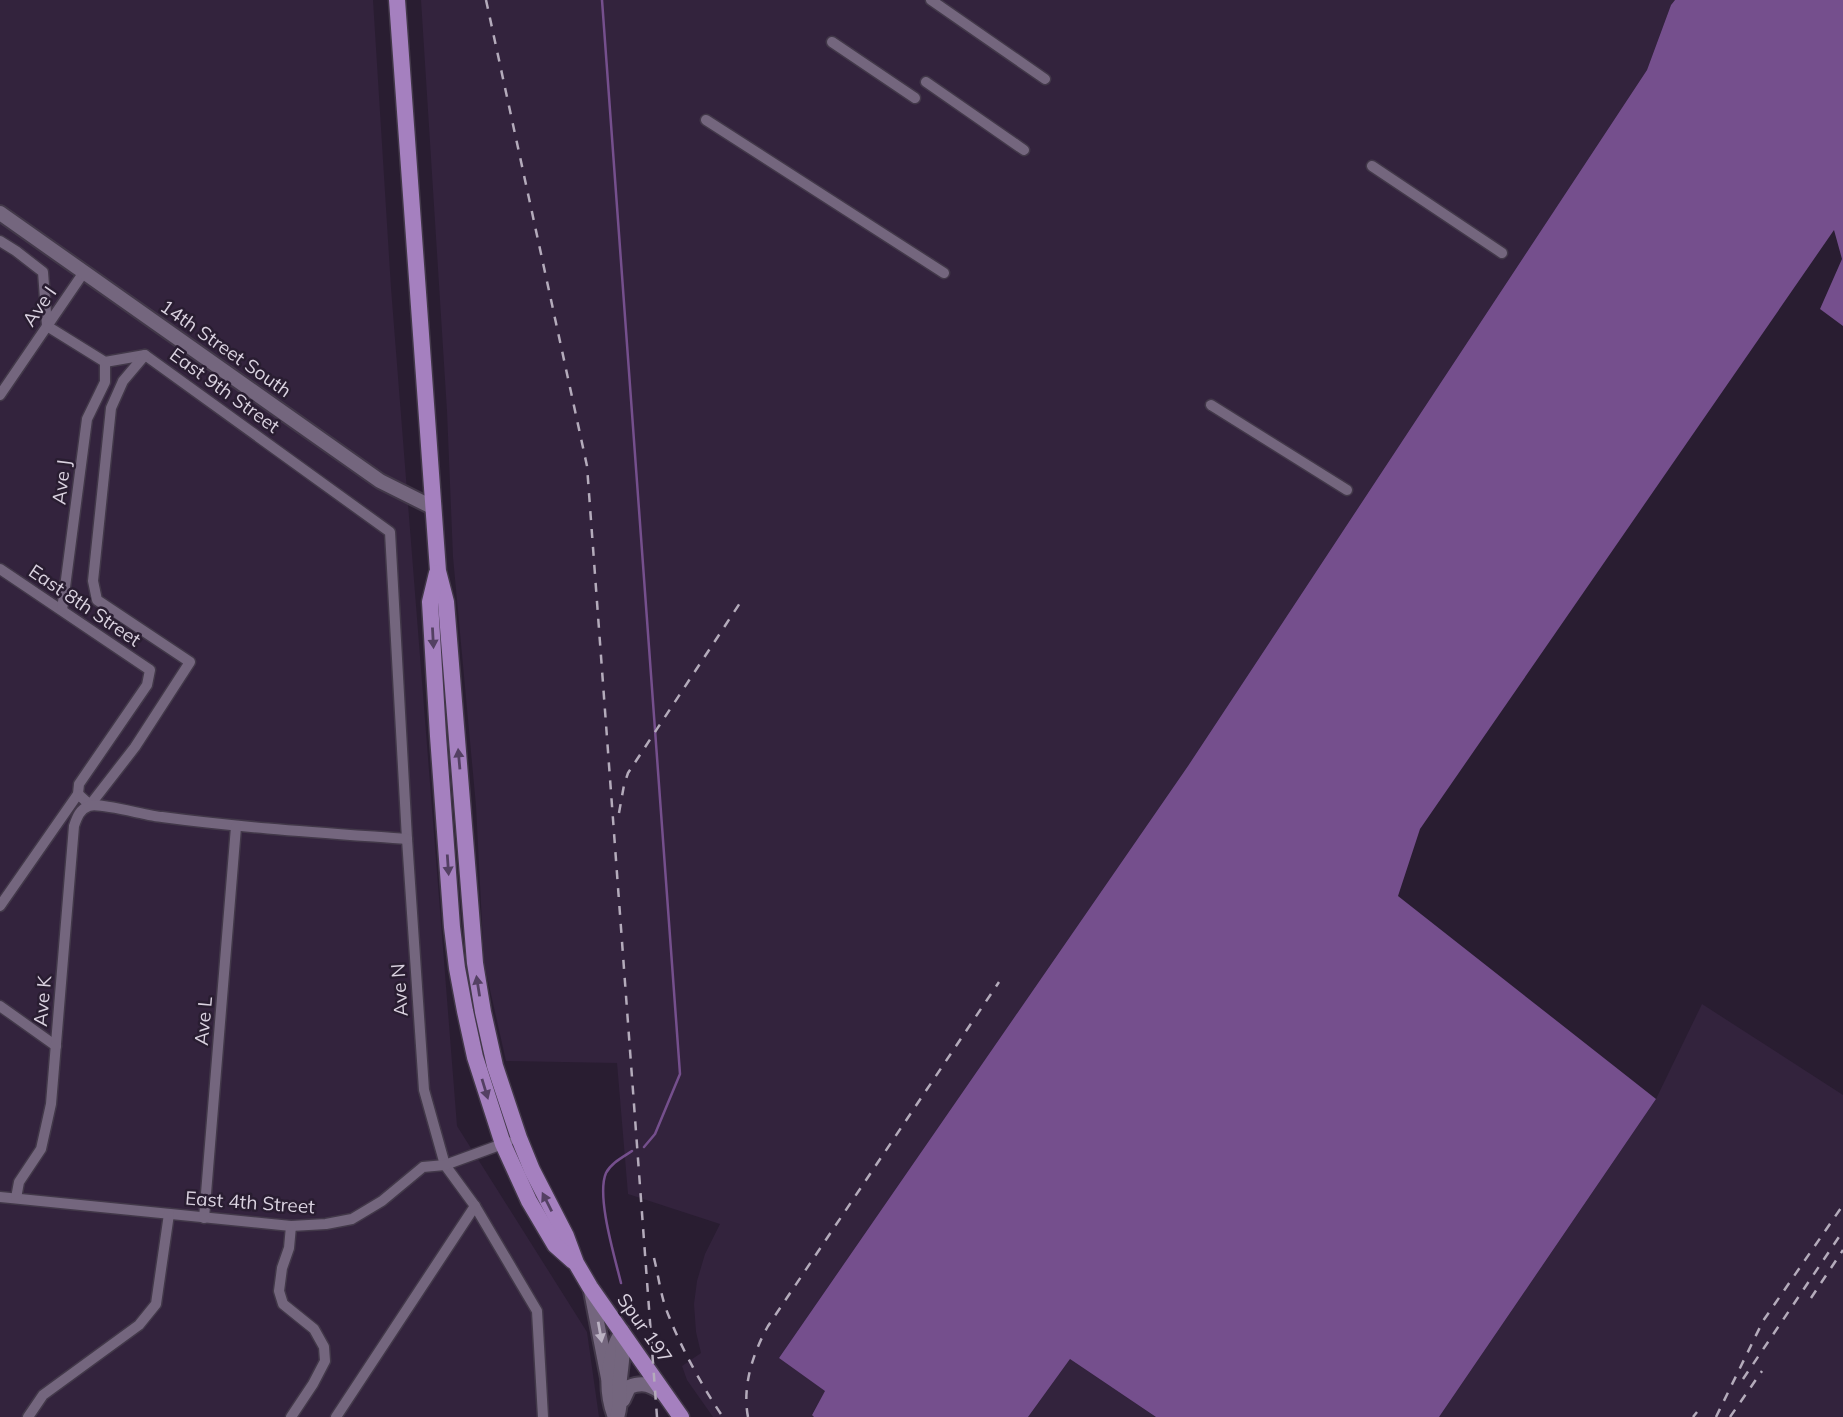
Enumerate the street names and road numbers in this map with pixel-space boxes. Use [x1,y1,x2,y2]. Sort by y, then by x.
street label: Ave I [17,281,61,331]
street label: 14th Street South [156,294,296,402]
street label: East 9th Street [165,342,285,438]
street label: Ave J [46,458,76,506]
street label: East 8th Street [24,559,146,652]
street label: Ave N [385,963,413,1017]
street label: Ave K [28,974,56,1027]
street label: Ave L [189,995,217,1046]
street label: East 4th Street [184,1185,316,1219]
street label: Spur 197 [612,1288,678,1368]

